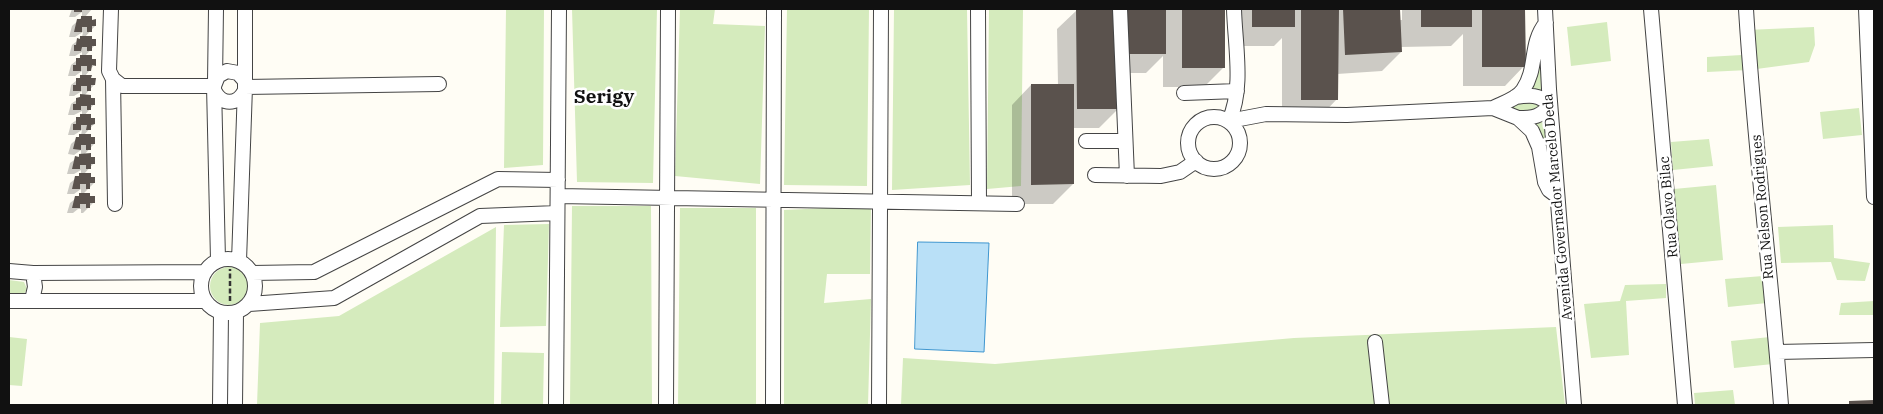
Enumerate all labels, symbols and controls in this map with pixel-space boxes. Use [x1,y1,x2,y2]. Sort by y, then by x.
district label: Serigy [574,87,634,109]
street label: Avenida Governador Marcelo Deda [1540,93,1576,321]
street label: Rua Nelson Rodrigues [1748,134,1778,280]
street label: Rua Olavo Bilac [1656,156,1682,258]

